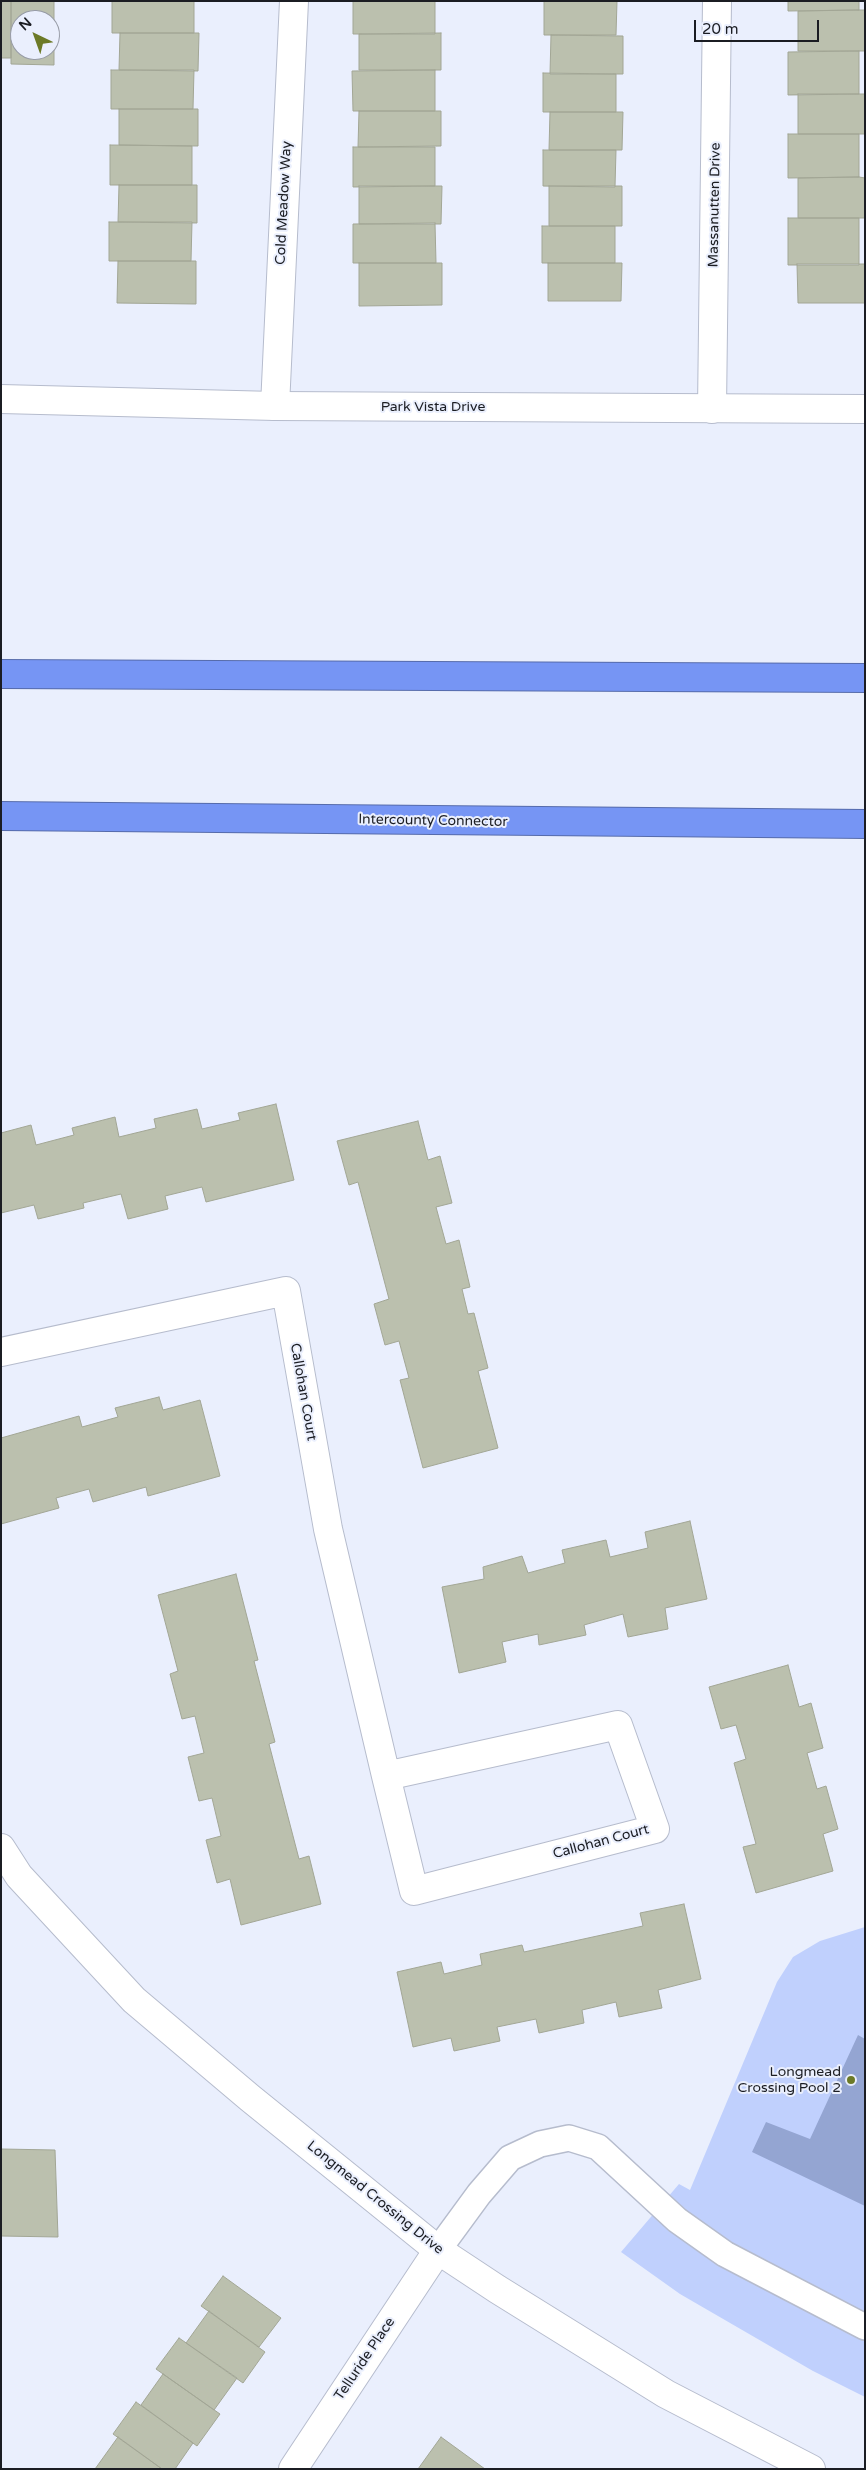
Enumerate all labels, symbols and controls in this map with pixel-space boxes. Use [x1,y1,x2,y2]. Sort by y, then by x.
north arrow [10,10,60,60]
scale bar [696,10,821,42]
text: N [15,14,35,34]
text: 20 m [702,20,739,38]
street label: Cold Meadow Way [272,141,296,265]
street label: Massanutten Drive [706,142,724,268]
street label: Park Vista Drive [381,399,485,415]
street label: Intercounty Connector [358,811,508,831]
street label: Callohan Court [286,1342,320,1442]
street label: Callohan Court [551,1821,651,1863]
place label: Longmead Crossing Pool 2 [738,2064,841,2096]
marker: Longmead Crossing Pool 2 [845,2074,857,2086]
street label: Longmead Crossing Drive [303,2138,447,2258]
street label: Telluride Place [331,2314,399,2404]

